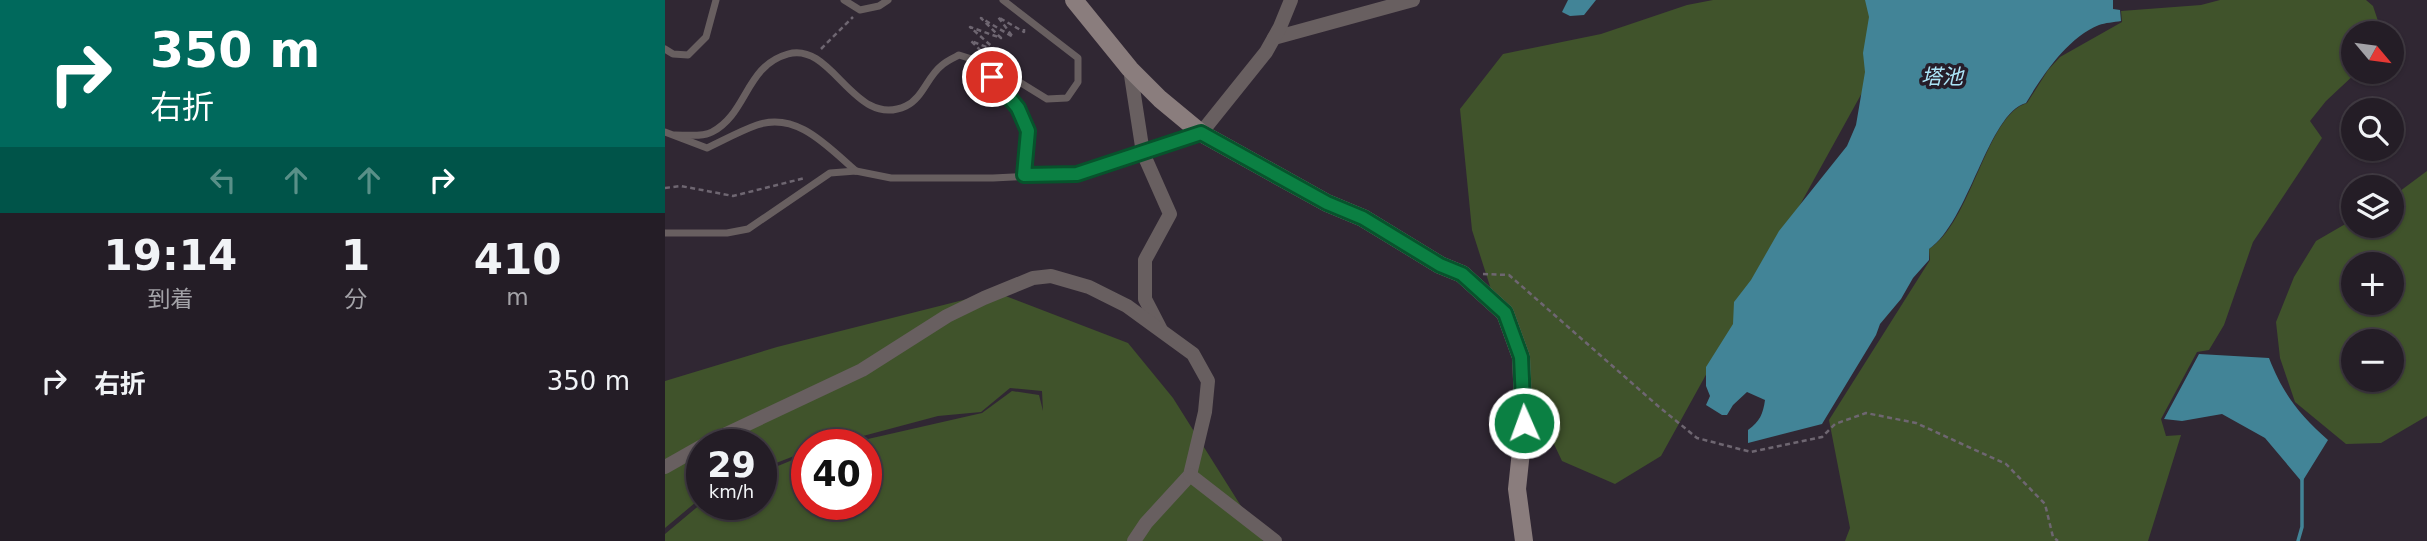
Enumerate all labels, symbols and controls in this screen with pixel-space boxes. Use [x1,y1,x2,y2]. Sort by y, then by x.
north arrow [2341,21,2405,84]
map controls [2341,21,2404,392]
text: 350 m [150,22,320,79]
icon: right [35,28,126,119]
pin [962,47,1022,107]
icon: arrive [973,58,1011,96]
water label: 塔池 [1921,65,1965,89]
text: 右折 [150,88,214,126]
button: search [2341,98,2404,161]
icon: left [204,161,242,199]
icon: ahead [277,161,315,199]
icon: ahead [350,161,388,199]
icon: right [423,161,461,199]
button: layers [2341,175,2404,238]
text: 19:14 [104,231,237,280]
text: 1 [341,231,370,280]
text: 410 [474,235,561,284]
button: + [2341,252,2404,315]
text: m [506,284,529,310]
text: 到着 [147,286,193,312]
text: 分 [344,286,367,312]
button: − [2341,329,2404,392]
icon: right [35,362,73,400]
text: 350 m [547,366,630,396]
text: 右折 [94,369,146,399]
position arrow [1487,386,1561,460]
speed limit sign: 40 [791,429,882,520]
text: 29 [707,445,756,485]
text: km/h [709,481,754,502]

